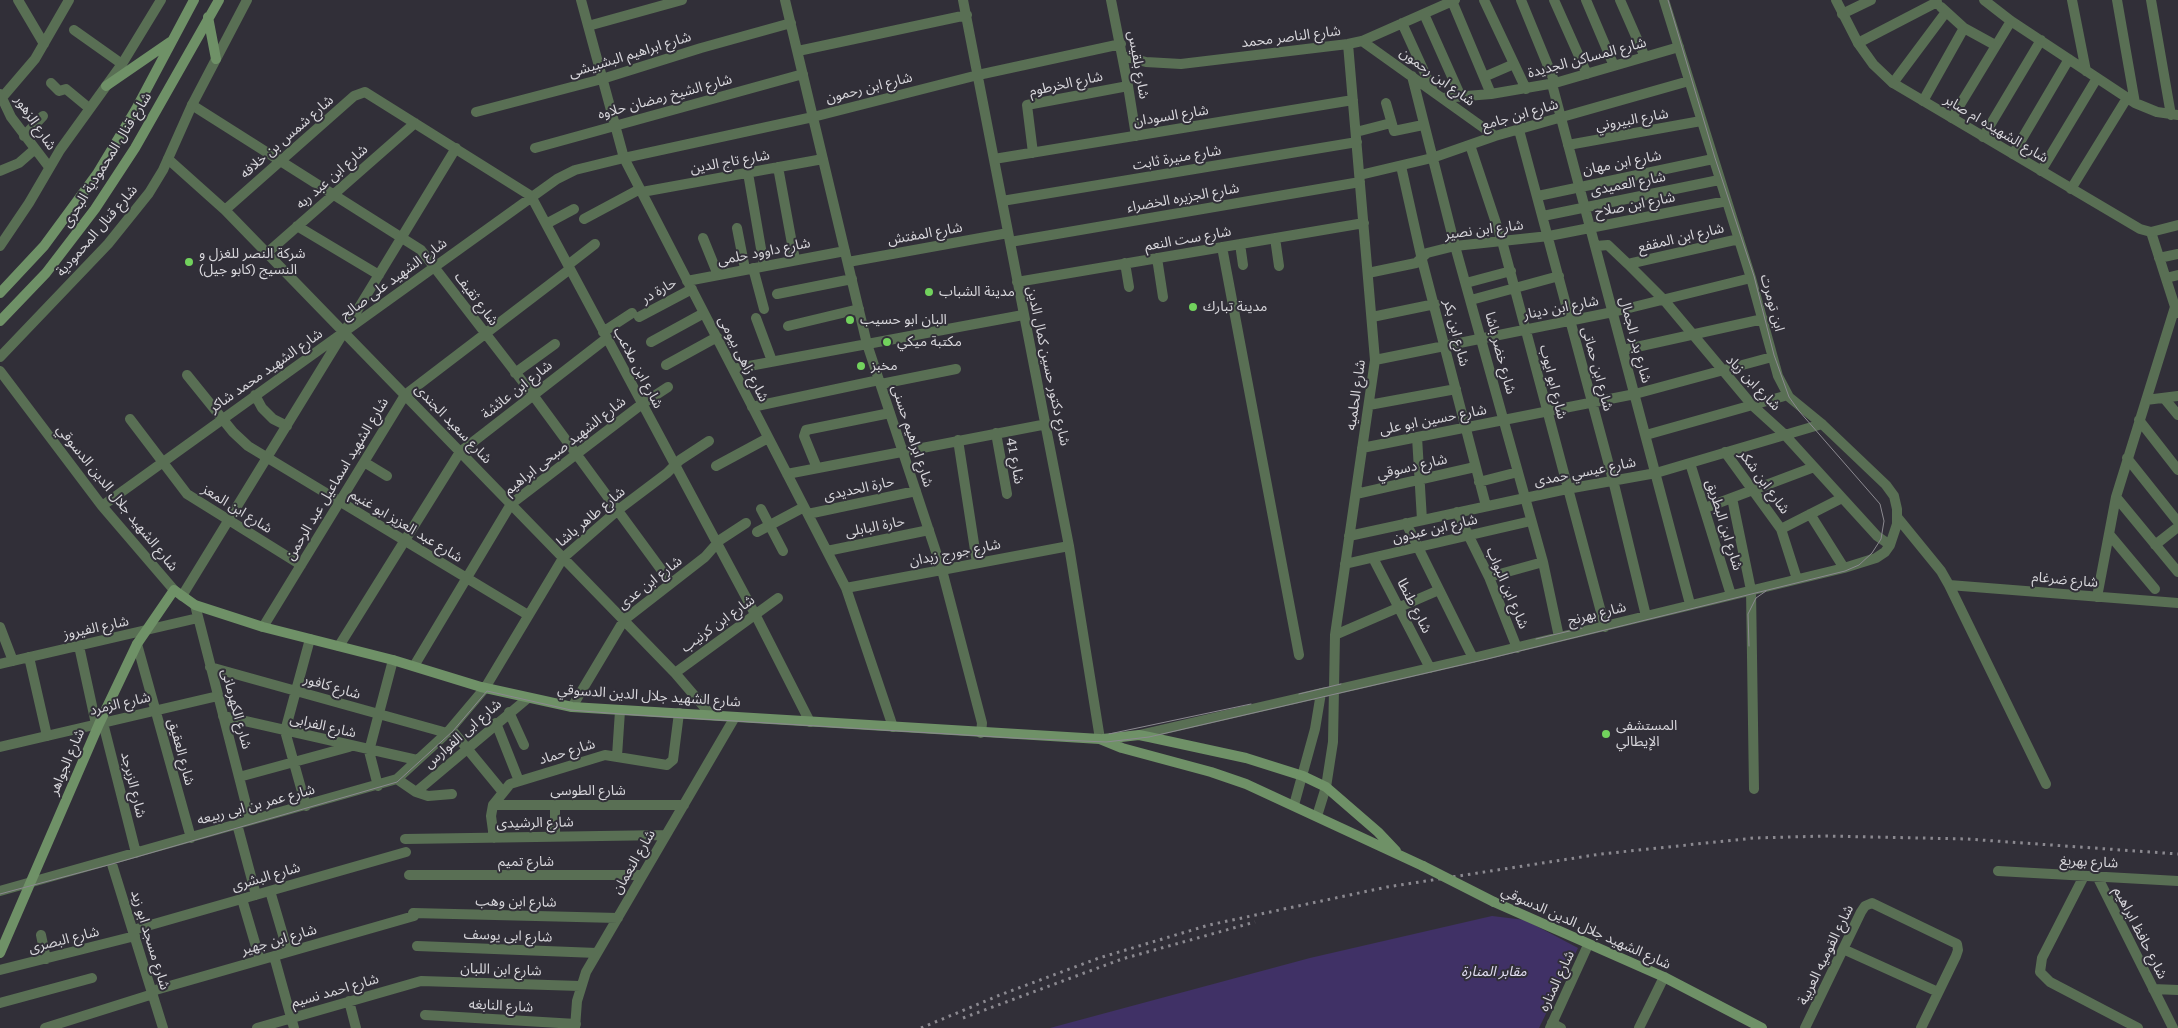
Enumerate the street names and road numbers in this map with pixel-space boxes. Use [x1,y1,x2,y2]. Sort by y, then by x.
street label: شارع الناصر محمد [1240,23,1342,51]
street label: شارع ابراهيم البشبيشى [567,28,693,82]
street label: شارع بلقيس [1124,30,1152,100]
street label: شارع المساكن الجديدة [1526,34,1648,82]
street label: شارع ابن رحمون [1396,44,1478,110]
street label: شارع الخرطوم [1028,68,1104,100]
street label: شارع ابن رحمون [824,69,914,107]
street label: شارع الشيخ رمضان حلاوه [596,71,734,123]
street label: شارع قنال المحمودية البحرى [59,89,155,231]
street label: شارع الشهيده ام صابر [1941,91,2051,167]
street label: شارع الزهور [11,92,59,154]
street label: شارع شمس بن خلافه [237,92,337,182]
street label: شارع ابن جامع [1480,96,1560,134]
street label: شارع السودان [1132,102,1210,130]
street label: شارع البيروني [1594,105,1670,135]
street label: شارع ابن عبد ربه [293,141,371,213]
street label: شارع منيرة ثابت [1131,142,1223,174]
street label: شارع تاج الدين [689,147,771,177]
street label: شارع ابن مهان [1581,147,1663,179]
street label: شارع العميدى [1589,168,1667,200]
street label: شارع الجزيره الخضراء [1126,180,1240,216]
street label: شارع قنال المحمودية [53,182,141,280]
street label: شارع ابن صلاح [1593,189,1677,221]
street label: شارع ابن نصير [1444,217,1524,243]
street label: شارع المفتش [886,219,964,249]
street label: شارع ابن المقفع [1636,220,1726,256]
street label: شارع ست النعم [1143,223,1233,255]
street label: شارع الشهيد على صالح [337,235,451,323]
street label: شارع داوود حلمى [716,235,812,269]
street label: شارع ثقيف [450,269,502,329]
street label: ابن تومرت [1756,273,1788,333]
street label: حارة در [638,274,680,308]
street label: شارع دكتور حسين كمال الدين [1023,285,1073,447]
street label: شارع ابن دينار [1522,292,1600,324]
street label: شارع بدر الجمال [1615,295,1655,385]
street label: شارع ابن بكر [1440,298,1472,368]
street label: شارع خضر باشا [1481,310,1519,396]
street label: شارع زاهى بيومى [714,313,772,405]
street label: شارع ابن ملاعب [610,324,666,412]
street label: شارع الشهيد محمد شاكر [206,325,326,417]
street label: شارع ابن حماتى [1578,325,1616,413]
street label: شارع ابو ايوب [1536,343,1570,421]
street label: شارع ابن زياد [1722,352,1784,414]
street label: شارع ابن عائشة [478,357,556,423]
street label: شارع الحلميه [1343,359,1369,431]
street label: شارع سعيد الجندى [411,381,495,467]
street label: شارع ابراهيم حسنى [888,383,936,489]
street label: شارع الشهيد صبحى ابراهيم [501,393,629,499]
street label: شارع الشهيد اسماعيل عبد الرحمن [282,395,392,563]
street label: شارع حسين ابو على [1378,401,1488,439]
street label: شارع الشهيد جلال الدين الدسوقي [53,421,181,575]
street label: شارع 41 [1003,437,1027,485]
street label: شارع ابن شكر [1735,447,1793,517]
street label: شارع دسوقي [1375,451,1449,483]
street label: شارع عيسي حمدى [1533,454,1637,490]
street label: حارة الحديدى [822,473,896,505]
street label: شارع ابن البطريق [1702,478,1746,572]
street label: شارع ابن المعز [199,481,275,537]
street label: شارع طاهر باشا [553,483,629,551]
street label: شارع عبد العزيز ابو غنيم [347,486,465,566]
street label: شارع ابن عبدون [1391,511,1479,547]
street label: حارة البابلى [844,513,906,541]
street label: شارع جورج زيدان [908,536,1002,570]
street label: شارع ابن البواب [1482,545,1532,631]
street label: شارع ابن عدى [615,553,685,613]
street label: شارع ضرغام [2031,569,2099,591]
street label: شارع طنطا [1393,576,1435,636]
street label: شارع ابن كرنيب [678,592,758,656]
street label: شارع بهرنج [1566,599,1628,629]
street label: شارع الفيروز [62,613,130,643]
street label: شارع الكهرمانى [217,667,255,751]
street label: شارع كافور [301,671,363,703]
street label: شارع الشهيد جلال الدين الدسوقي [557,681,741,711]
street label: شارع الزمرد [88,689,152,719]
street label: شارع ابى الفوارس [421,696,505,772]
street label: شارع الفرابى [288,710,358,742]
street label: شارع العقيق [164,717,198,787]
street label: شارع الجواهر [46,726,88,798]
street label: شارع حماد [537,736,597,768]
street label: شارع الزبرجد [117,750,149,820]
street label: شارع عمر بن ابى ربيعه [195,781,317,829]
street label: شارع الطوسى [550,783,626,799]
street label: شارع الرشيدى [496,814,574,832]
street label: شارع النعمان [609,827,659,897]
street label: شارع بهريغ [2059,852,2119,872]
street label: شارع تميم [498,854,554,870]
street label: شارع البشرى [230,859,302,895]
street label: شارع الشهيد جلال الدين الدسوقي [1499,883,1673,973]
street label: شارع حافظ ابراهيم [2110,884,2170,982]
street label: شارع مسجد ابو زيد [127,888,173,992]
street label: شارع ابن وهب [475,893,557,911]
street label: شارع القوميه العربية [1794,902,1858,1008]
street label: شارع ابن جهير [239,921,319,959]
street label: شارع البصرى [27,923,101,957]
street label: شارع ابى يوسف [463,926,553,946]
street label: شارع المناره [1536,948,1578,1014]
street label: شارع ابن اللبان [460,960,542,980]
street label: شارع احمد نسيم [289,970,381,1012]
street label: شارع النابغه [468,996,534,1016]

